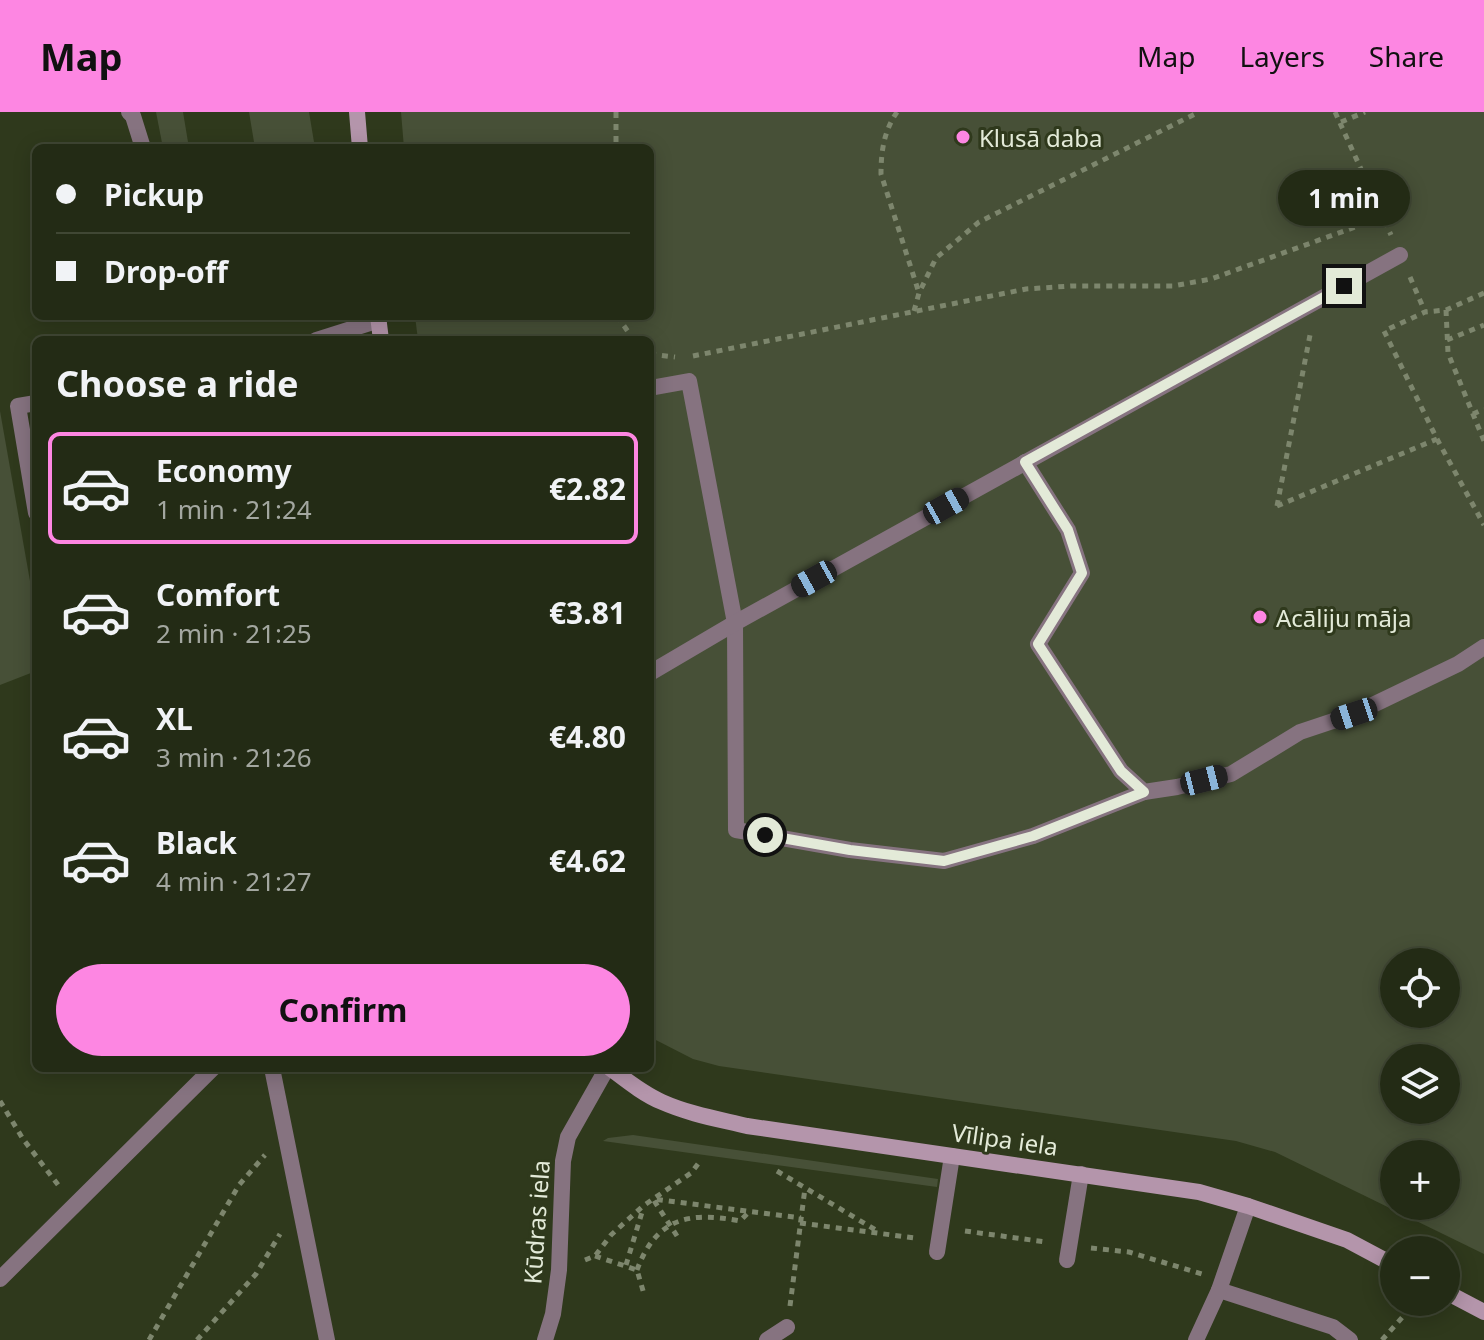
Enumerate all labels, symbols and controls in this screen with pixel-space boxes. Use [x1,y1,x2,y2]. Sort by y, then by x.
text: Map [40,30,123,82]
text: Map [1137,37,1195,75]
text: Layers [1239,37,1325,75]
text: Share [1369,37,1444,75]
place label: Klusā daba [979,121,1103,154]
marker: Klusā daba [954,128,972,146]
callout: 1 min [1278,170,1410,226]
text: Pickup [104,174,204,215]
text: 1 min [1308,180,1380,216]
text: Drop-off [104,251,228,292]
route end [1326,268,1362,304]
text: Choose a ride [56,359,298,408]
text: Economy [156,450,292,491]
icon: car [60,452,132,524]
text: €2.82 [549,468,626,509]
car [919,484,973,528]
text: 1 min · 21:24 [156,491,312,527]
car [787,557,841,601]
text: Comfort [156,574,280,615]
icon: car [60,576,132,648]
text: €3.81 [549,592,626,633]
place label: Acāliju māja [1276,601,1412,634]
marker: Acāliju māja [1251,608,1269,626]
text: 2 min · 21:25 [156,615,312,651]
car [1327,695,1381,733]
text: XL [156,698,193,739]
icon: car [60,700,132,772]
text: €4.80 [549,716,626,757]
text: 3 min · 21:26 [156,739,312,775]
car [1178,763,1230,797]
route start [747,817,783,853]
text: Black [156,822,237,863]
icon: car [60,824,132,896]
text: €4.62 [549,840,626,881]
text: 4 min · 21:27 [156,863,312,899]
map controls [1380,948,1460,1316]
button: locate [1380,948,1460,1028]
button: Confirm [56,964,630,1056]
button: layers [1380,1044,1460,1124]
street label: Vīlipa iela [950,1115,1060,1163]
button: + [1380,1140,1460,1220]
street label: Kūdras iela [515,1159,557,1285]
button: − [1380,1236,1460,1316]

